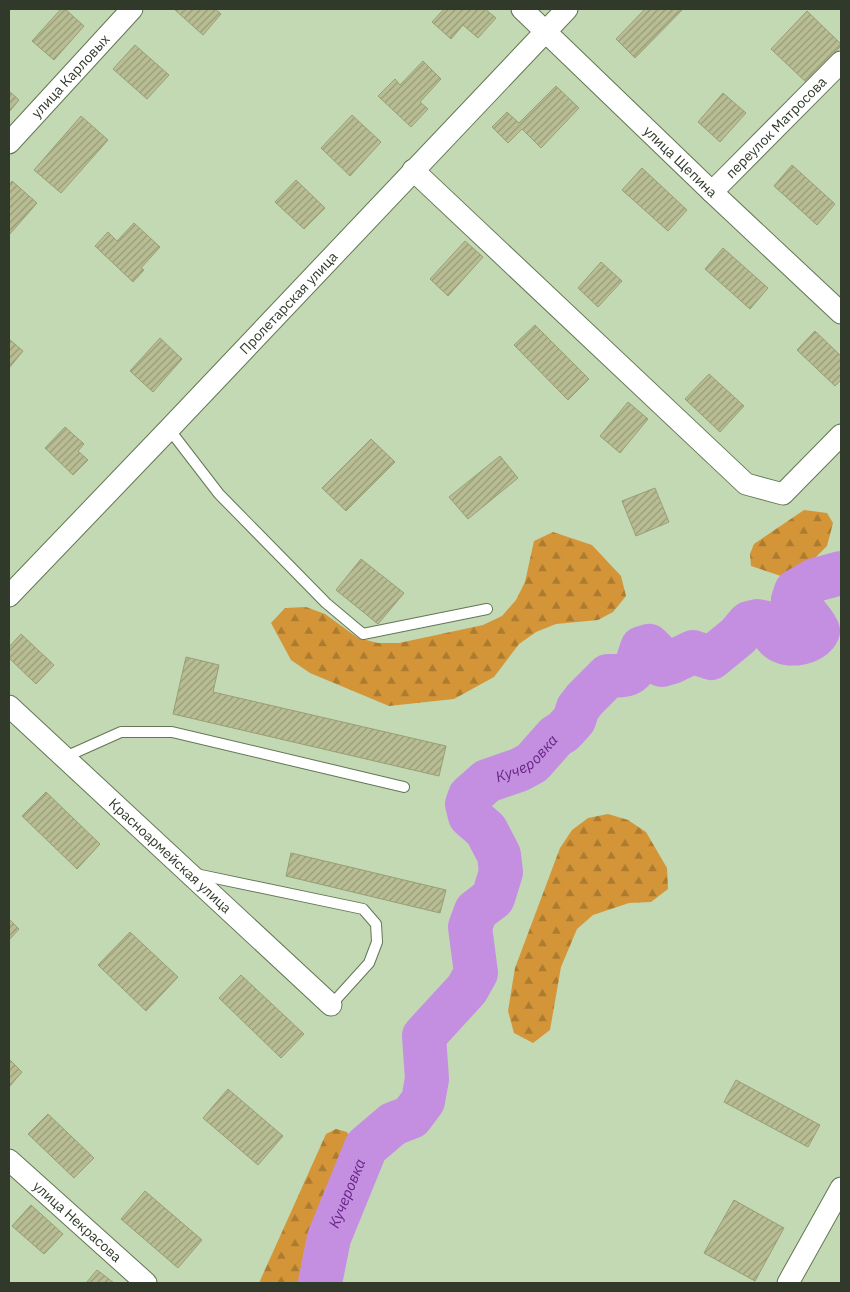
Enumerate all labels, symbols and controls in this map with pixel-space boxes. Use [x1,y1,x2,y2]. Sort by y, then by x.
street label: улица Карловых [27,30,114,122]
street label: переулок Матросова [722,72,831,182]
street label: улица Щепина [640,122,721,202]
street label: Пролетарская улица [236,247,342,358]
water label: Кучеровка [493,730,562,786]
street label: Красноармейская улица [105,794,236,917]
water label: Кучеровка [324,1155,369,1231]
street label: улица Некрасова [29,1177,126,1266]

